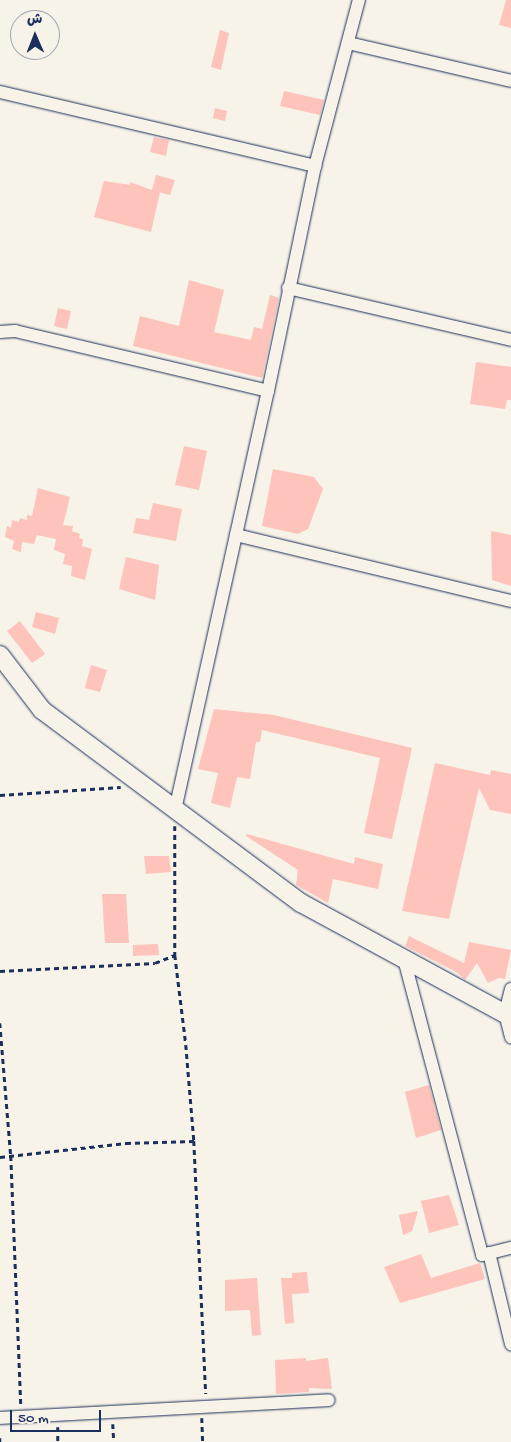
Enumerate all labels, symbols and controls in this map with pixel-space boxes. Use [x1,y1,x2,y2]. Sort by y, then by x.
north arrow [10,10,60,60]
text: ش [27,12,43,29]
scale bar [12,1400,104,1432]
text: 50 m [18,1410,49,1428]

